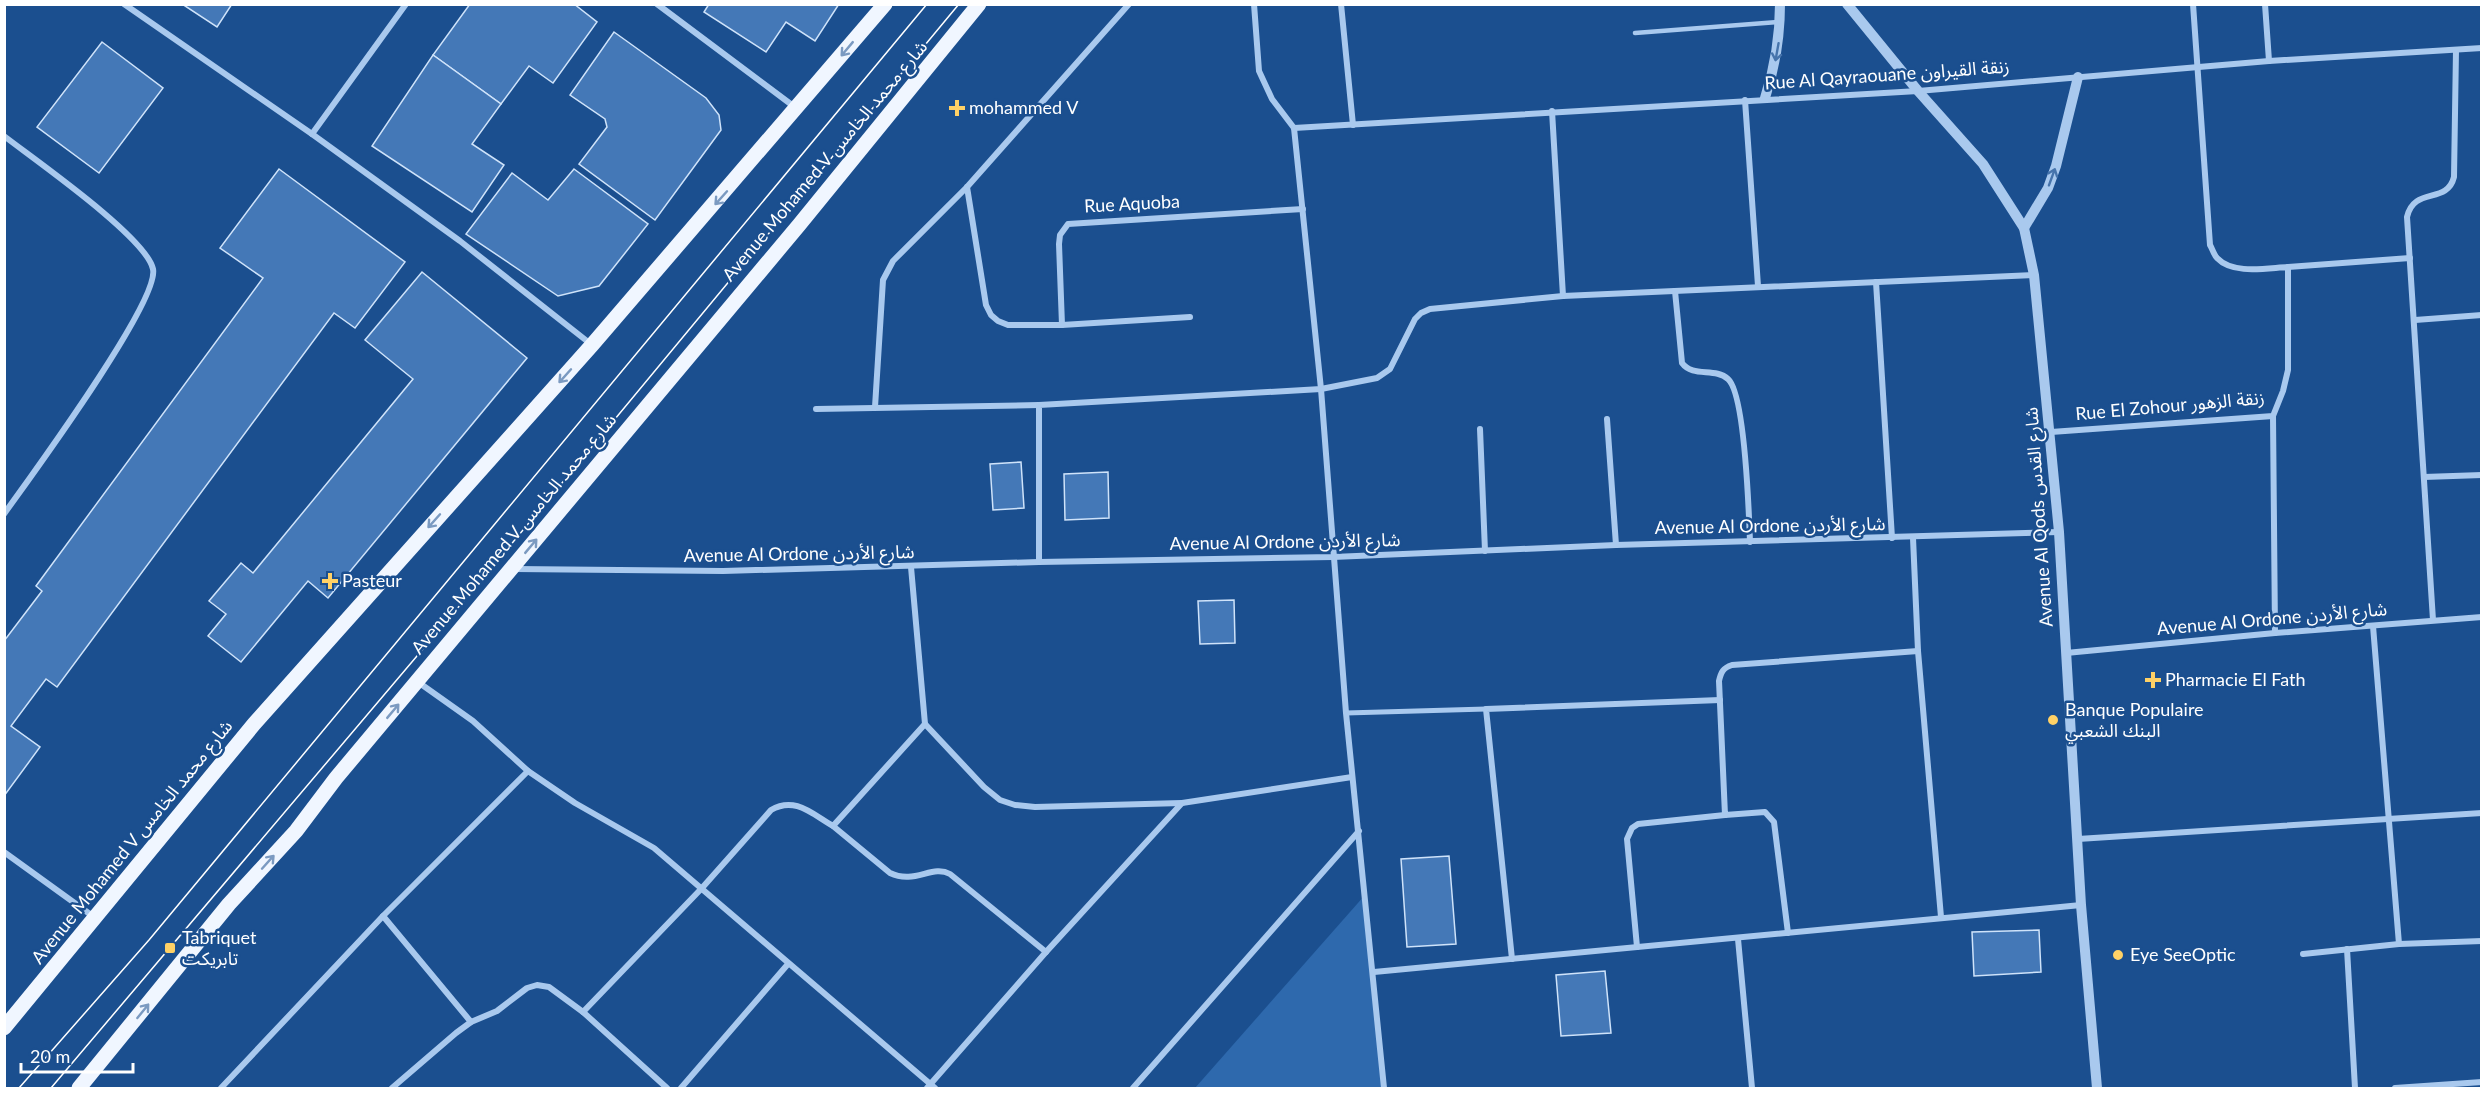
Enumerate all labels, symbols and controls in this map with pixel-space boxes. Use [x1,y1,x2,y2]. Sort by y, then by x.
street label: Avenue Mohamed V شارع محمد الخامس [717,36,935,288]
one-way arrow [841,41,854,57]
one-way arrow [1771,42,1782,61]
street label: Rue Al Qayraouane زنقة القيراون [1764,54,2010,95]
place label: mohammed V [969,96,1079,118]
marker: mohammed V [950,101,964,115]
one-way arrow [2048,168,2059,187]
one-way arrow [714,190,728,205]
street label: Rue Aquoba [1084,190,1180,216]
one-way arrow [558,368,572,383]
street label: Rue El Zohour زنقة الزهور [2074,386,2266,425]
street label: Avenue Al Qods شارع القدس [2019,406,2061,628]
street label: Avenue Mohamed V شارع محمد الخامس [406,409,624,661]
street label: Avenue Al Ordone شارع الأردن [1654,512,1886,542]
one-way arrow [427,513,441,528]
street label: Avenue Al Ordone شارع الأردن [1169,528,1401,558]
one-way arrow [524,538,537,554]
street label: Avenue Al Ordone شارع الأردن [683,540,915,570]
place label: Pasteur [342,569,402,591]
marker: Pasteur [323,574,337,588]
street label: Avenue Al Ordone شارع الأردن [2156,597,2388,643]
place label: Pharmacie El Fath [2165,668,2305,690]
marker: Pharmacie El Fath [2146,673,2160,687]
place label: Banque Populaire البنك الشعبي [2065,698,2204,744]
one-way arrow [386,703,399,719]
marker: Banque Populaire البنك الشعبي [2046,713,2060,727]
street label: Avenue Mohamed V شارع محمد الخامس [26,715,240,970]
one-way arrow [261,854,275,869]
place label: Tabriquet تابريكت [182,926,257,970]
marker: Tabriquet تابريكت [163,941,177,955]
place label: Eye SeeOptic [2130,943,2236,965]
marker: Eye SeeOptic [2111,948,2125,962]
one-way arrow [136,1003,149,1019]
scale bar [21,1036,134,1074]
text: 20 m [30,1045,70,1067]

